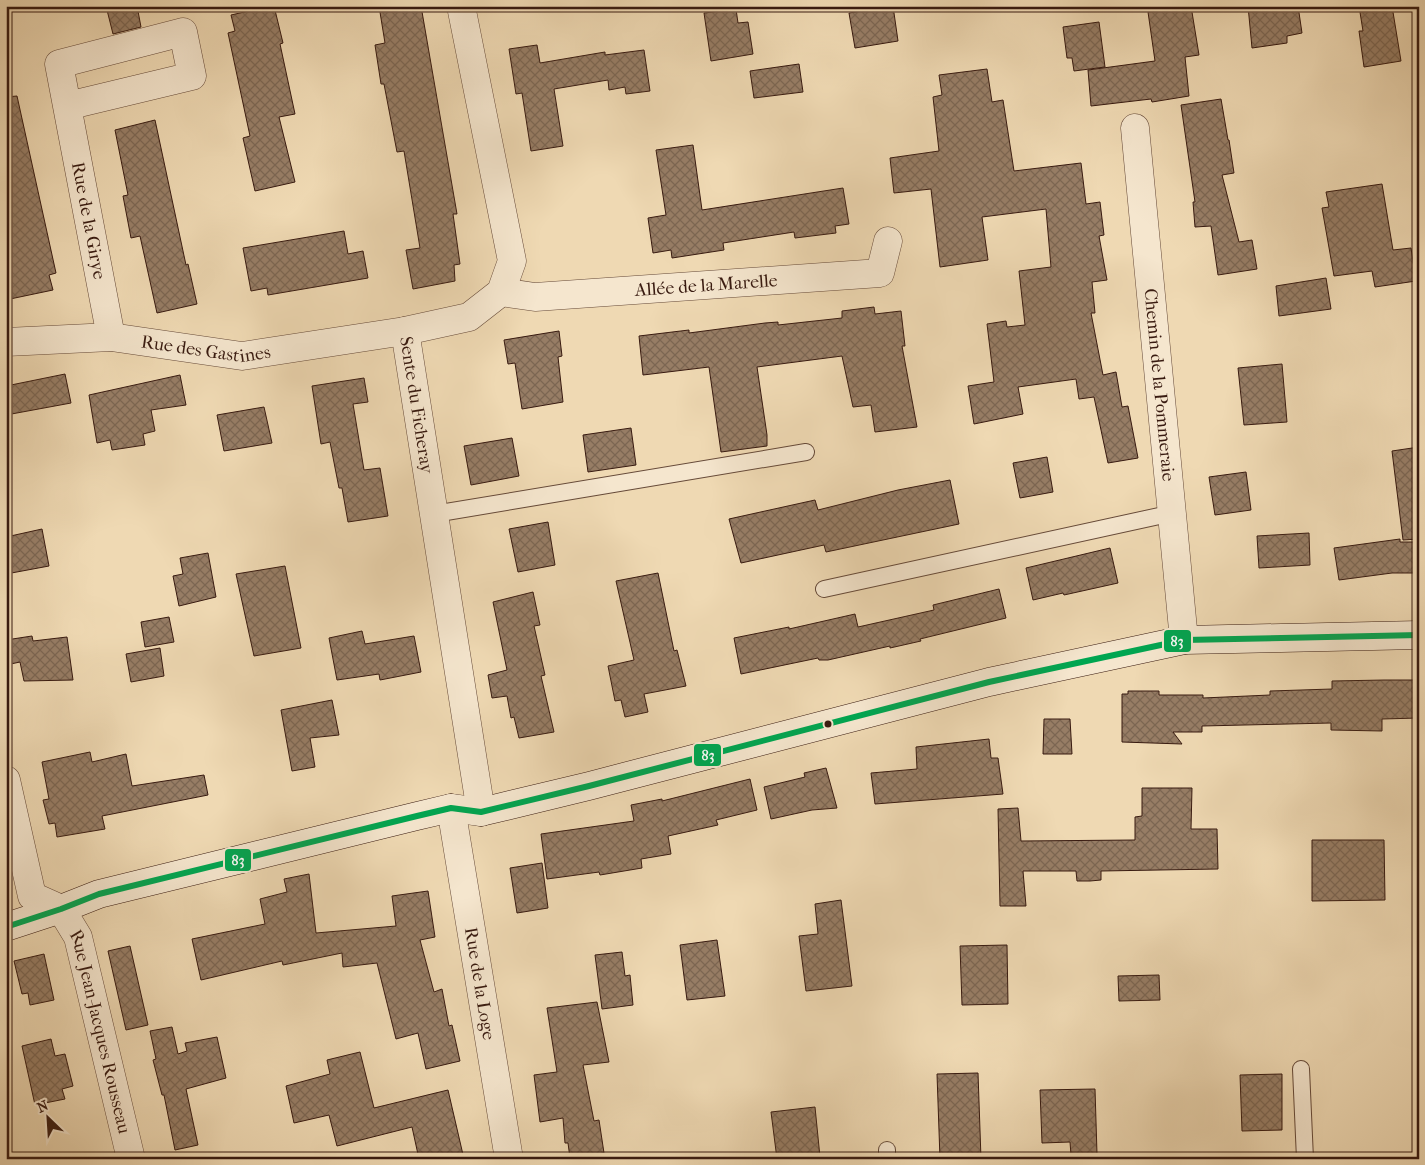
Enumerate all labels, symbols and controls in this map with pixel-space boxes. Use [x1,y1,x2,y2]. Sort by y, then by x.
street label: Rue de la Girye [67,160,110,281]
street label: Allée de la Marelle [633,270,778,301]
street label: Chemin de la Pommeraie [1140,287,1179,482]
street label: Rue des Gastines [140,331,272,367]
street label: Sente du Ficheray [396,335,438,476]
line badge: 83 [1163,629,1192,653]
text: 83 [1171,633,1184,650]
unlabelled marker [823,719,833,729]
line badge: 83 [693,743,722,767]
text: 83 [702,747,715,764]
line badge: 83 [224,848,252,872]
text: 83 [232,852,245,869]
street label: Rue Jean-Jacques Rousseau [66,926,135,1136]
street label: Rue de la Loge [460,926,500,1042]
north arrow [22,1092,72,1142]
text: N [34,1097,51,1117]

